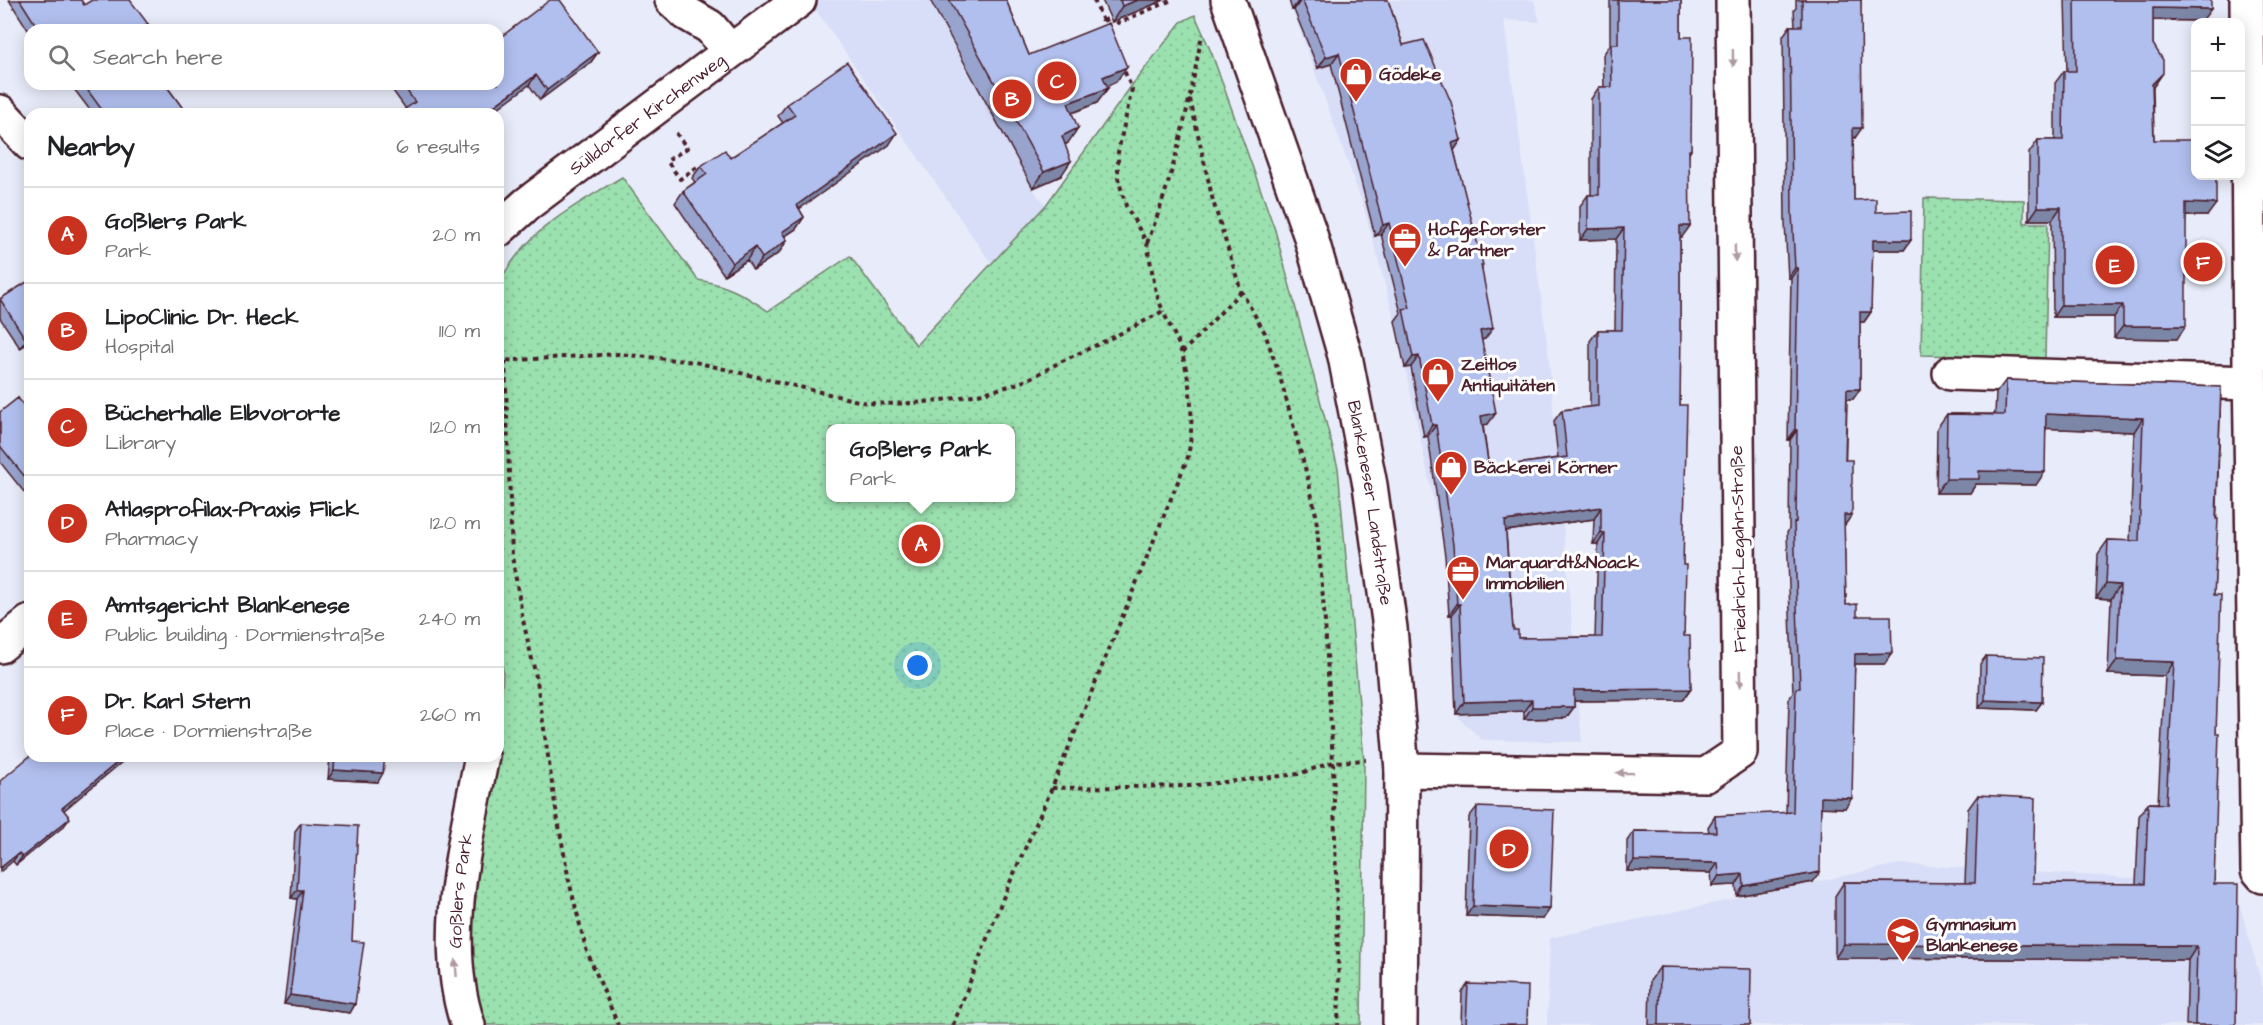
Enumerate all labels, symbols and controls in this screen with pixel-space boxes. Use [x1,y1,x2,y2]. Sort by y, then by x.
map controls [2191,18,2245,180]
button: + [2191,18,2245,72]
search box [24,24,504,90]
icon: search [45,41,78,74]
text: Search here [93,42,223,73]
street label: Sülldorfer Kirchenweg [564,48,731,181]
one-way arrow [1728,49,1738,68]
shop icon: Gödeke [1338,56,1374,103]
pin: C [1038,58,1076,104]
place label: Gödeke [1379,62,1442,87]
button: − [2191,72,2245,126]
pin: B [992,76,1032,122]
button: layers [2191,126,2245,180]
text: Nearby [48,129,135,165]
text: 6 results [396,133,480,161]
text: Goßlers Park [105,206,246,237]
place label: Hofgeforster & Partner [1427,217,1546,263]
text: A [61,221,74,249]
text: 20 m [432,221,480,249]
office icon: Hofgeforster & Partner [1387,221,1423,268]
text: Park [105,237,151,265]
pin: F [2184,240,2222,284]
pin: E [2096,242,2134,288]
one-way arrow [1730,244,1740,263]
text: LipoClinic Dr. Heck [105,302,299,333]
text: B [60,317,75,345]
text: 110 m [439,317,480,345]
text: Hospital [105,333,174,361]
place label: Zeitlos Antiquitäten [1461,352,1555,398]
shop icon: Zeitlos Antiquitäten [1420,356,1456,403]
text: Bücherhalle Elbvororte [105,398,340,429]
street label: Blankeneser Landstraße [1341,398,1399,607]
text: C [60,413,75,441]
text: 120 m [430,413,480,441]
popup [826,424,1015,502]
text: Library [105,429,176,457]
text: Goßlers Park [850,434,991,465]
street label: Friedrich-Legahn-Straße [1724,445,1754,653]
shop icon: Bäckerei Körner [1433,449,1469,496]
place label: Bäckerei Körner [1474,455,1617,480]
text: Park [850,465,896,493]
text: Atlasprofilax-Praxis Flick [105,494,359,525]
text: D [61,509,74,537]
text: 120 m [430,509,480,537]
pin: A [902,522,940,566]
text: Pharmacy [105,525,198,553]
place label: Marquardt&Noack Immobilien [1486,550,1640,596]
office icon: Marquardt&Noack Immobilien [1445,554,1481,601]
text: Amtsgericht Blankenese [105,590,350,621]
text: E [62,605,73,633]
text: 240 m [419,605,480,633]
text: Public building · Dormienstraße [105,621,385,649]
your location [903,651,932,680]
one-way arrow [1735,670,1745,689]
text: Dr. Karl Stern [105,686,250,717]
text: F [61,701,74,729]
text: 260 m [420,701,480,729]
text: Place · Dormienstraße [105,717,312,745]
one-way arrow [1615,769,1634,778]
pin: D [1490,826,1528,872]
street label: Goßlers Park [443,831,480,948]
place label: Gymnasium Blankenese [1926,912,2018,958]
school or university icon: Gymnasium Blankenese [1885,916,1921,963]
one-way arrow [452,958,461,977]

